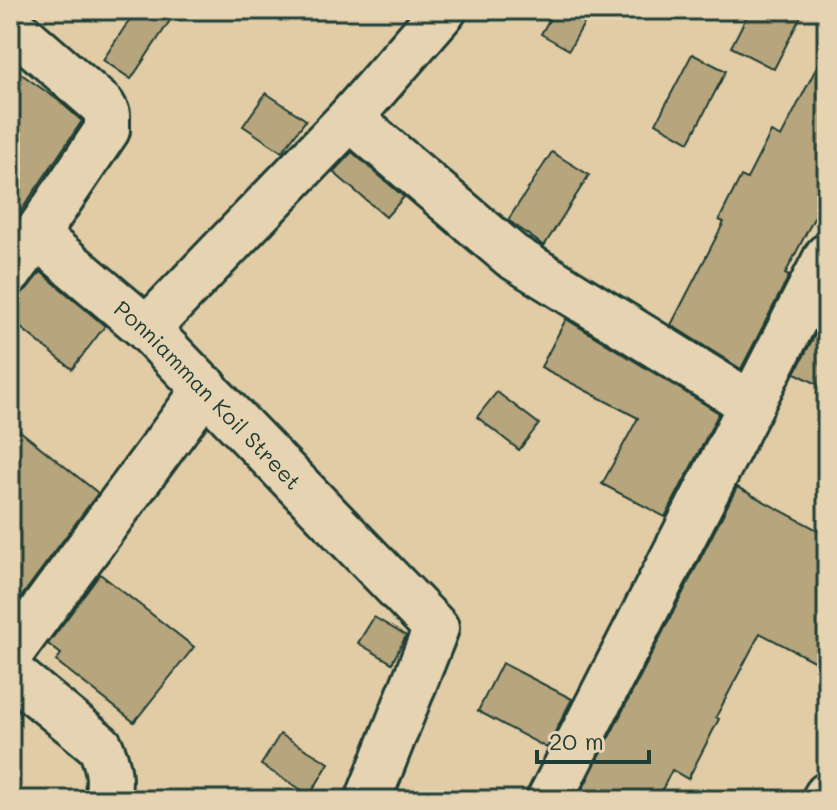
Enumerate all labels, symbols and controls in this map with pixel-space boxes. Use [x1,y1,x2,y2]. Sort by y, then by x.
street label: Ponniamman Koil Street [109,293,308,495]
scale bar [537,714,649,764]
text: 20 m [549,725,604,756]

